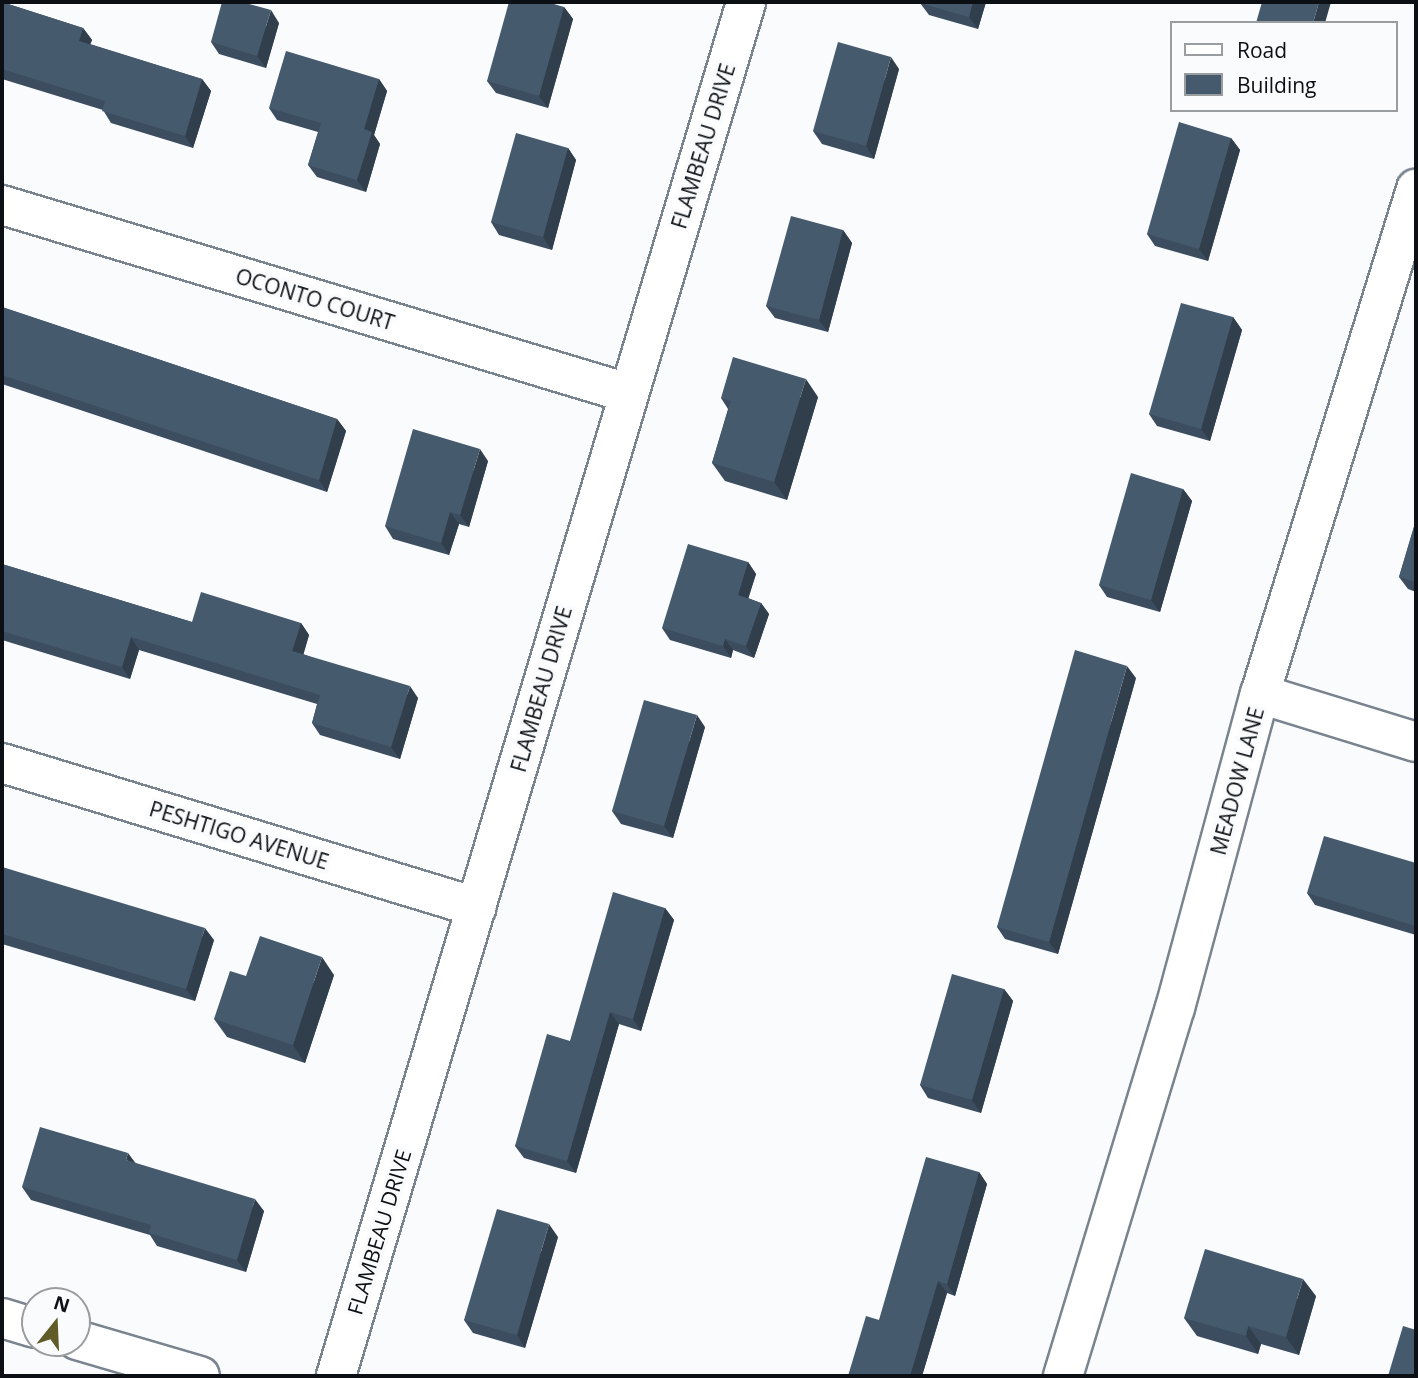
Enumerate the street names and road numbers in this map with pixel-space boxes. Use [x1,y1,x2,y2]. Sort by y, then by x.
street label: FLAMBEAU DRIVE [666,60,740,232]
street label: OCONTO COURT [233,263,397,335]
street label: FLAMBEAU DRIVE [505,603,577,775]
street label: MEADOW LANE [1205,704,1269,858]
street label: PESHTIGO AVENUE [146,796,332,874]
street label: FLAMBEAU DRIVE [342,1146,416,1318]

